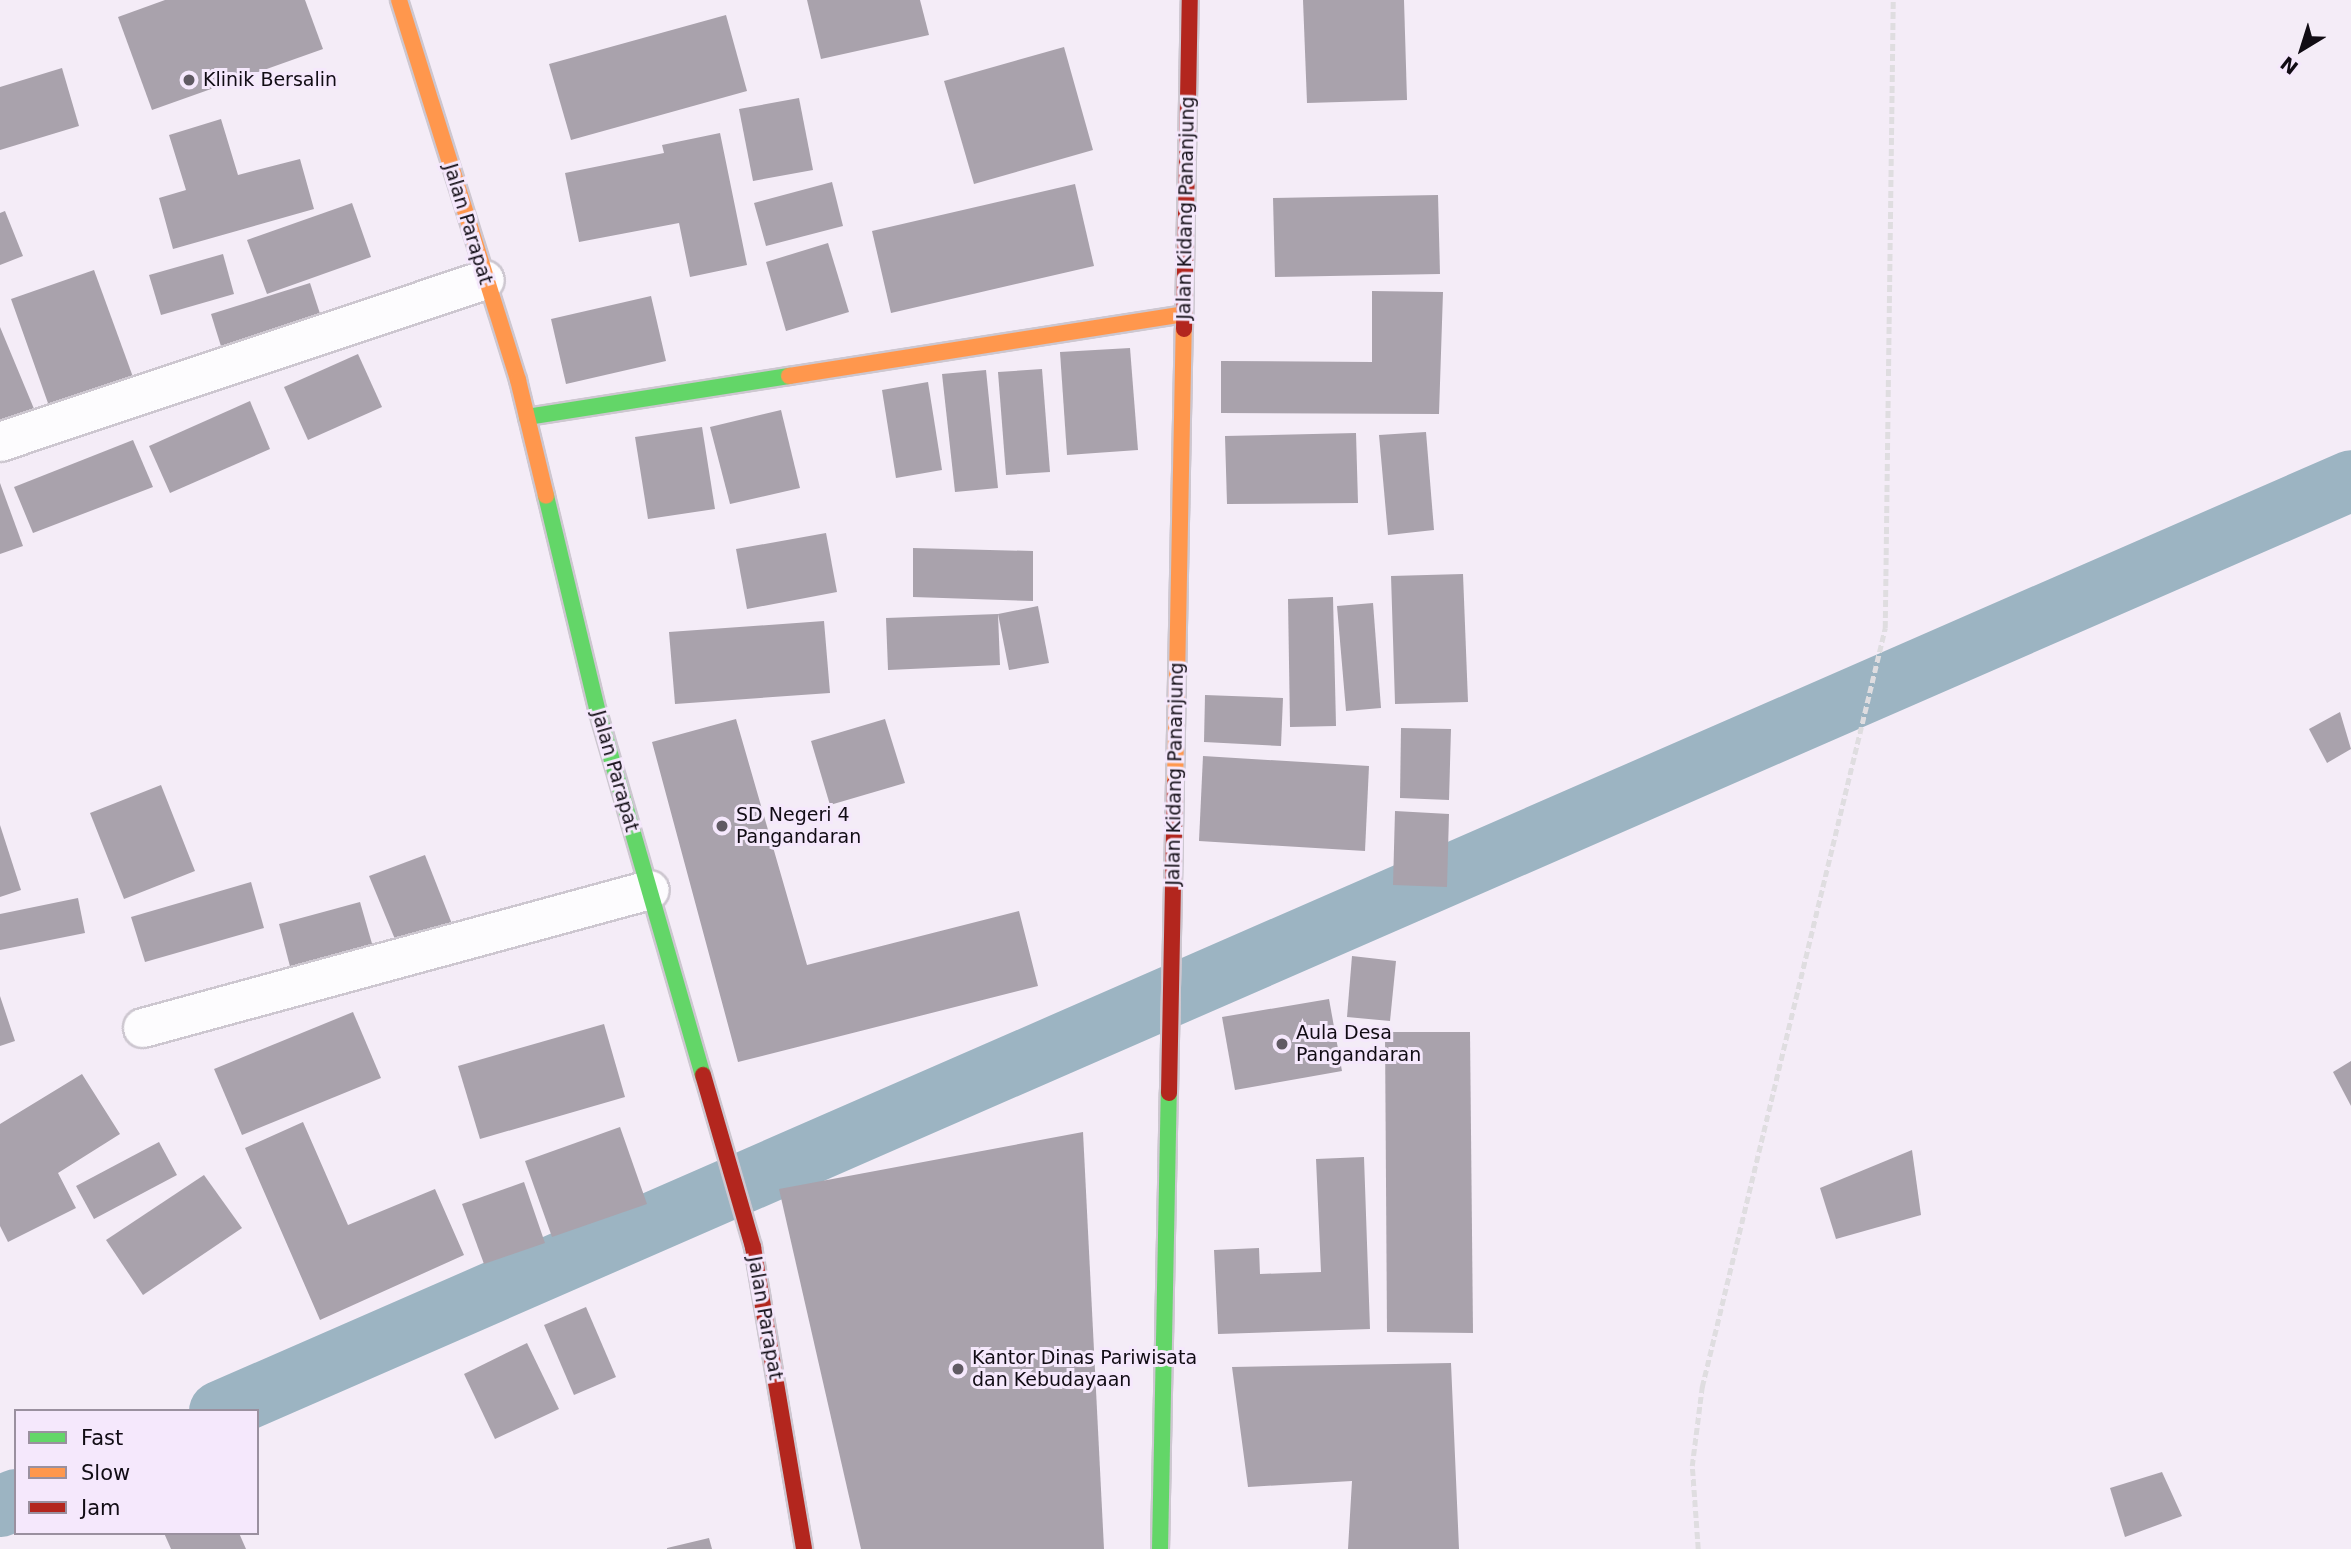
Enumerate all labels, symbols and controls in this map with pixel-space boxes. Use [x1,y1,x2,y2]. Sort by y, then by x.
north arrow [2267,14,2337,84]
text: N [2276,52,2302,79]
place label: Klinik Bersalin [203,69,337,91]
marker: Klinik Bersalin [181,72,197,88]
street label: Jalan Kidang Pananjung [1173,96,1199,320]
street label: Jalan Parapat [439,161,497,287]
street label: Jalan Kidang Pananjung [1162,662,1188,886]
street label: Jalan Parapat [587,708,643,834]
place label: SD Negeri 4 Pangandaran [736,804,861,848]
marker: SD Negeri 4 Pangandaran [714,818,730,834]
place label: Aula Desa Pangandaran [1296,1022,1421,1066]
marker: Aula Desa Pangandaran [1274,1036,1290,1052]
street label: Jalan Parapat [743,1254,787,1382]
place label: Kantor Dinas Pariwisata dan Kebudayaan [972,1347,1197,1391]
marker: Kantor Dinas Pariwisata dan Kebudayaan [950,1361,966,1377]
legend [14,1409,259,1535]
text: Fast [81,1426,123,1450]
text: Slow [81,1461,130,1485]
text: Jam [81,1496,121,1520]

